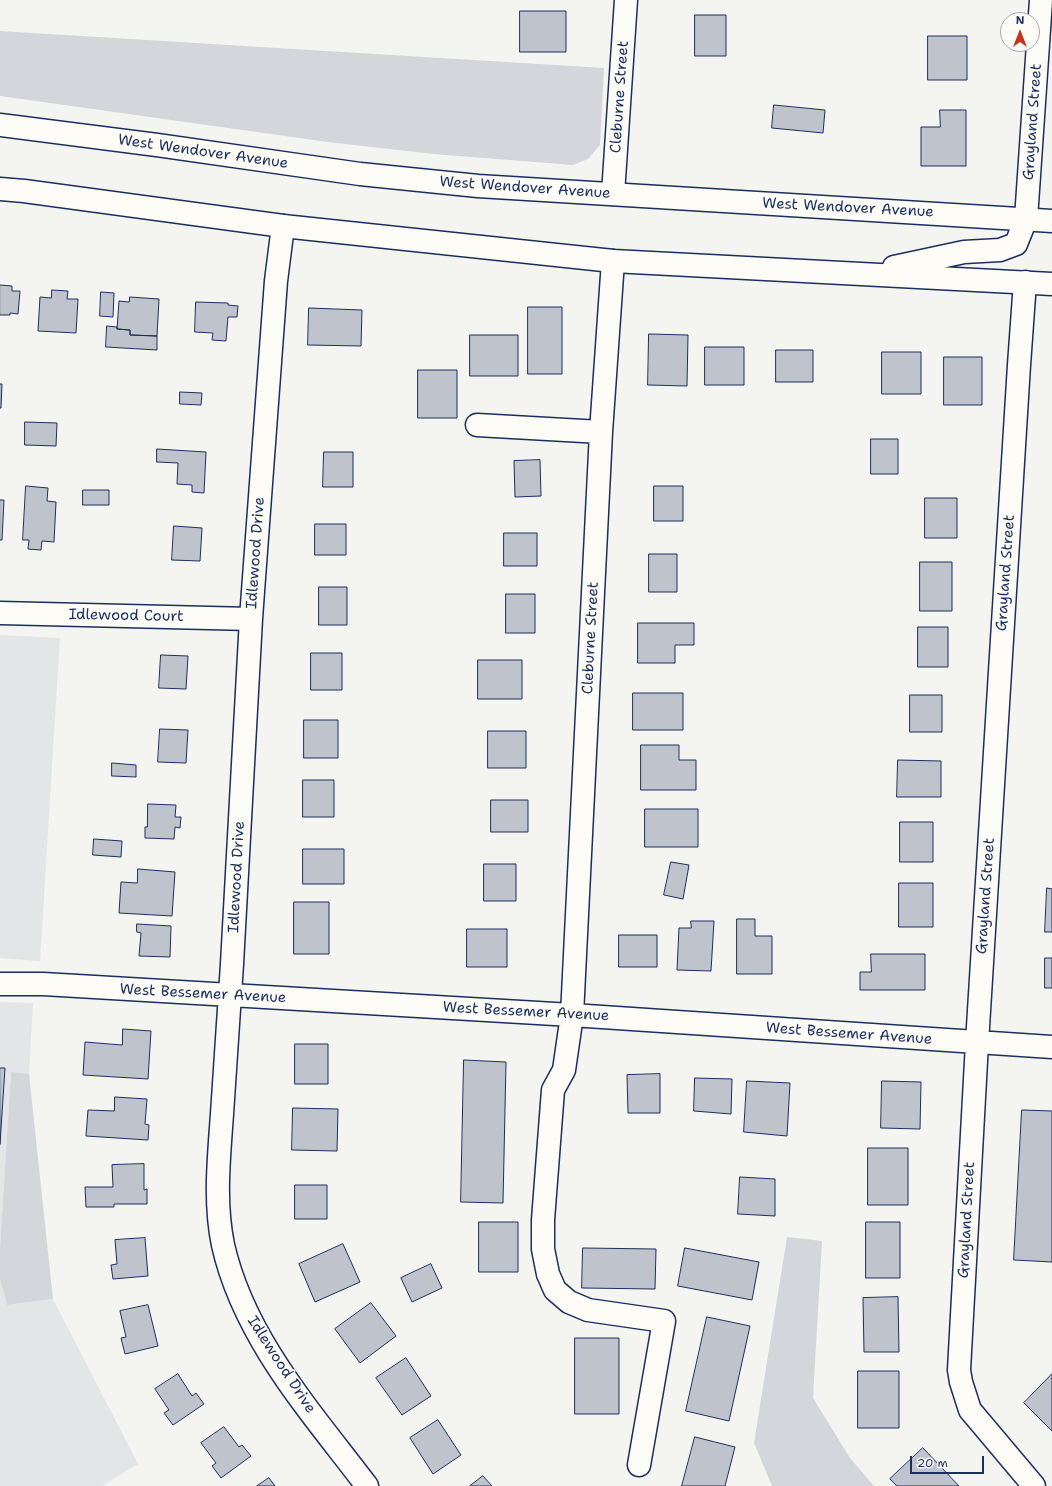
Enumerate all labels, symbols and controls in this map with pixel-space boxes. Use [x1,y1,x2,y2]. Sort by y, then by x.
north arrow [1000,12,1040,52]
text: N [1016,13,1024,28]
street label: Cleburne Street [607,40,633,154]
street label: Grayland Street [1020,63,1046,181]
street label: West Wendover Avenue [117,131,289,173]
street label: West Wendover Avenue [439,173,611,203]
street label: West Wendover Avenue [762,195,934,221]
street label: Idlewood Drive [243,496,269,610]
street label: Grayland Street [993,514,1019,632]
street label: Cleburne Street [579,581,603,695]
street label: Idlewood Court [68,606,184,626]
street label: Idlewood Drive [225,820,249,934]
street label: Grayland Street [973,837,999,955]
street label: West Bessemer Avenue [119,981,287,1007]
street label: West Bessemer Avenue [442,999,610,1025]
street label: West Bessemer Avenue [765,1019,933,1049]
street label: Grayland Street [955,1161,979,1279]
street label: Idlewood Drive [243,1313,319,1417]
scale bar [912,1448,986,1474]
text: 20 m [917,1455,948,1471]

